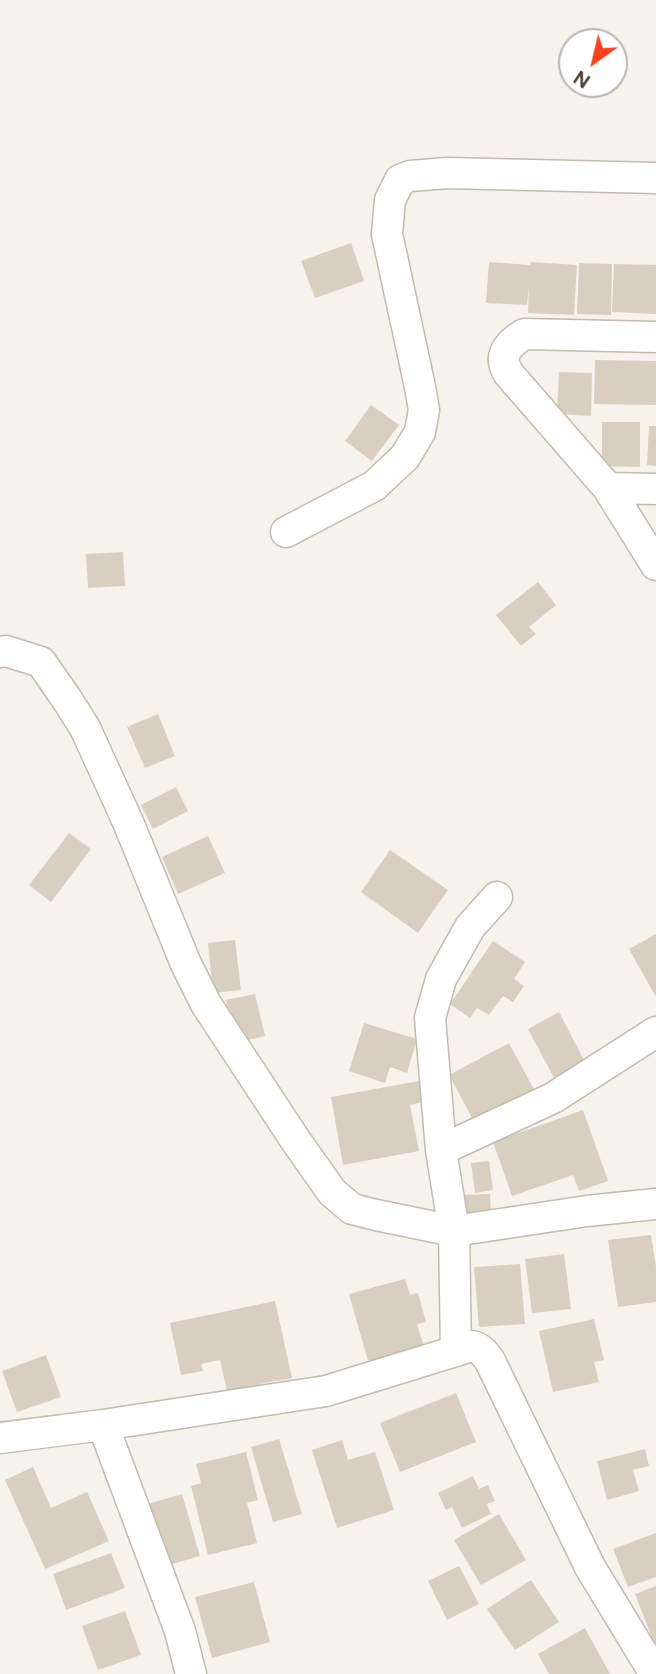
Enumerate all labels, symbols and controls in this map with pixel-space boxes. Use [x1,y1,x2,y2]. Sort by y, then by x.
north arrow [558,28,628,98]
text: N [570,66,595,93]

